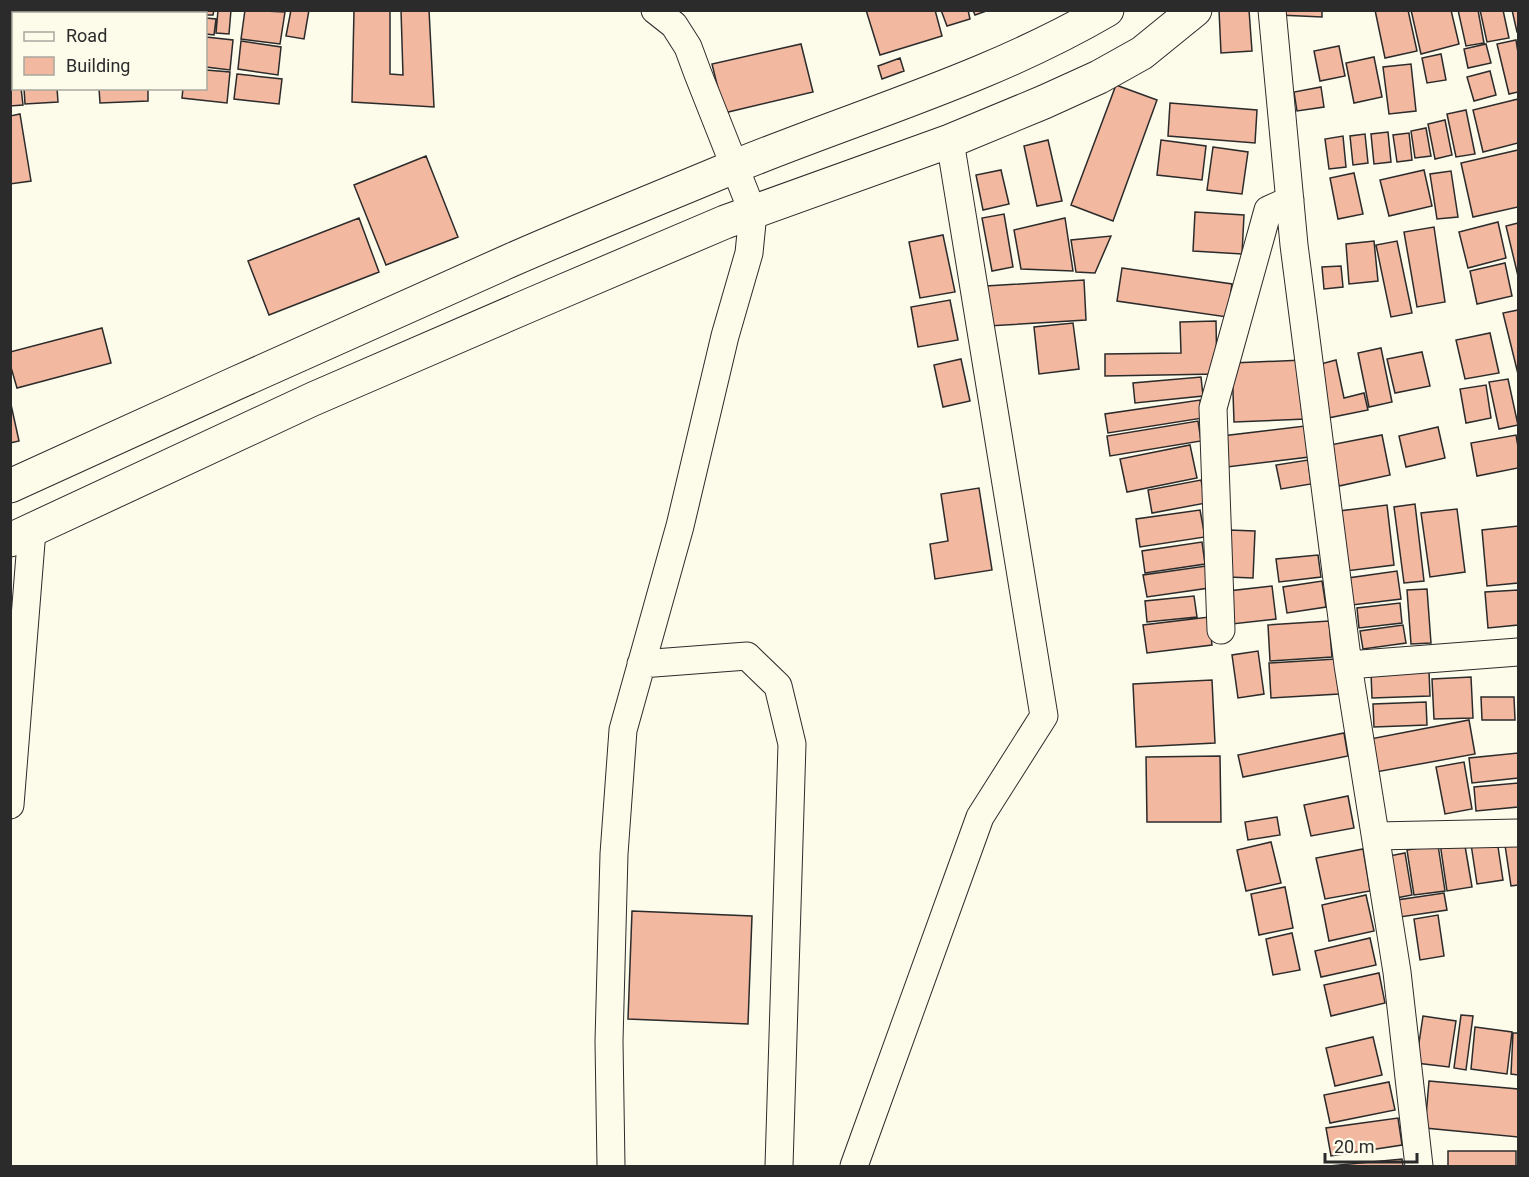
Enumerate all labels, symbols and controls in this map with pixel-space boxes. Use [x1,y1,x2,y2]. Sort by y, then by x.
legend [12,12,207,90]
text: Road [66,25,107,46]
text: Building [66,55,130,76]
scale bar [1325,1126,1416,1164]
text: 20 m [1334,1136,1374,1157]

